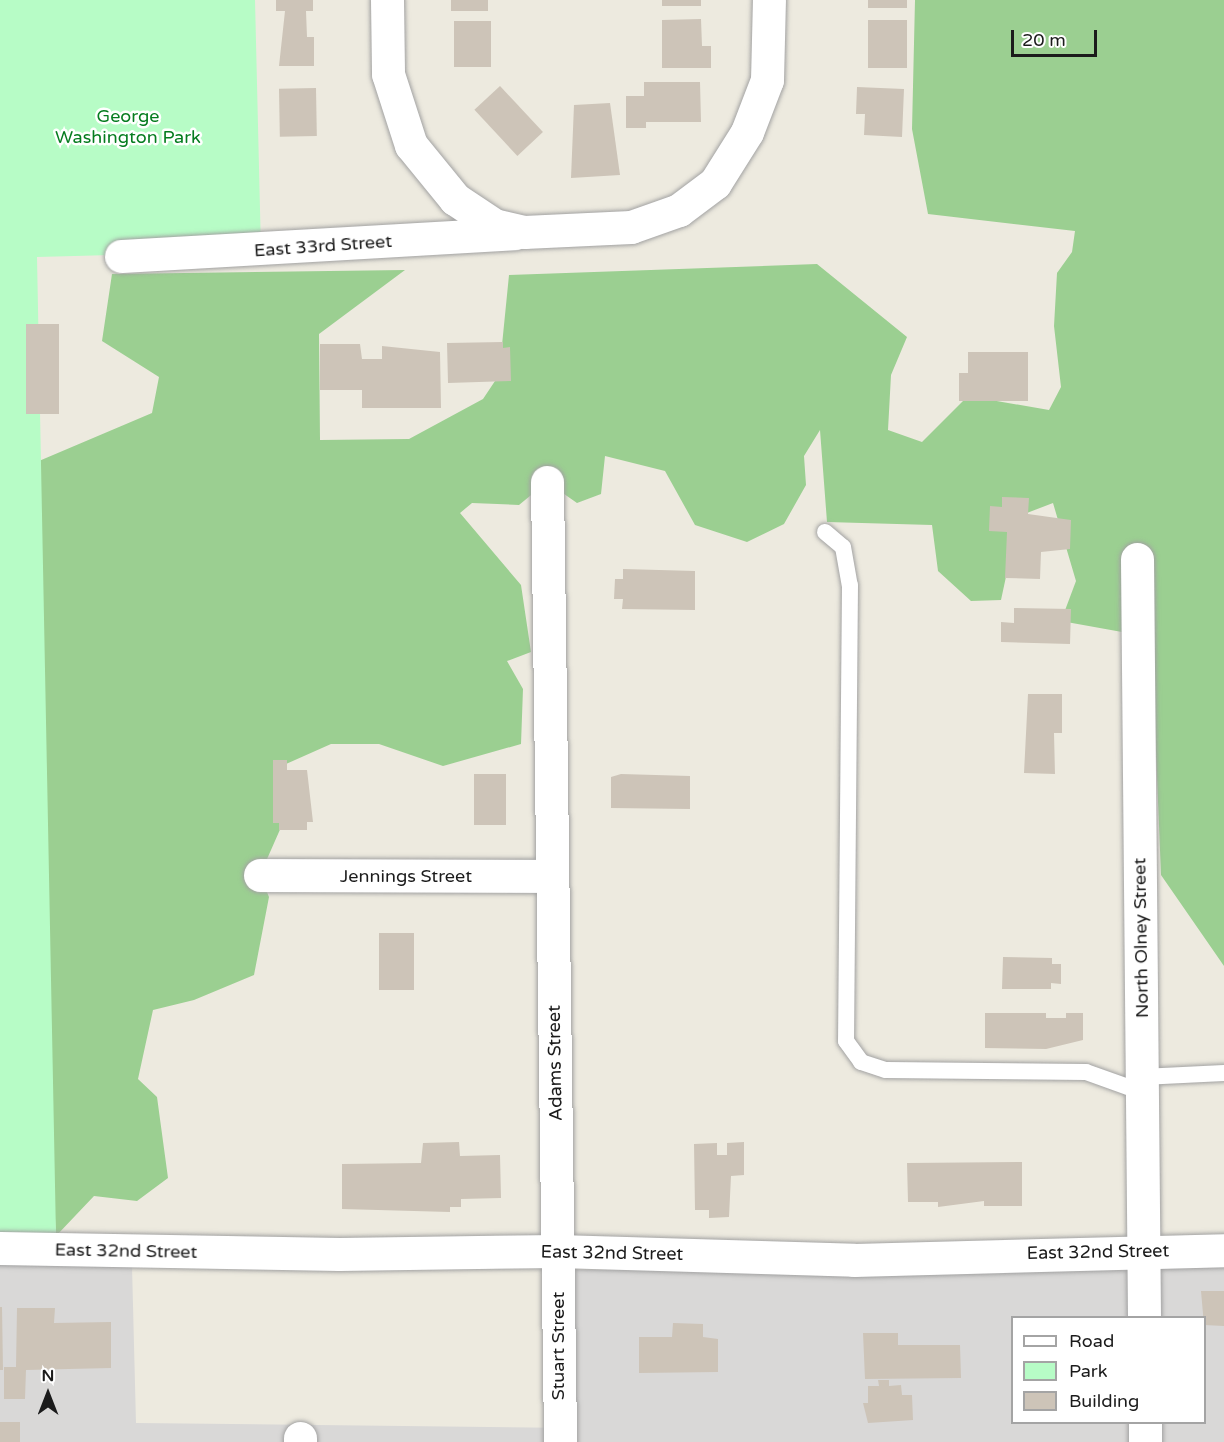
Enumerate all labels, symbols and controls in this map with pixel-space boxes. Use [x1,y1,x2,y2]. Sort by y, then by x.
scale bar [1014,18,1100,56]
text: 20 m [1022,29,1066,51]
park label: George Washington Park [55,106,201,148]
street label: East 33rd Street [253,230,393,262]
street label: North Olney Street [1129,858,1153,1018]
street label: Jennings Street [340,865,472,887]
street label: Adams Street [543,1005,567,1121]
street label: East 32nd Street [54,1239,198,1263]
street label: East 32nd Street [1026,1240,1170,1264]
street label: East 32nd Street [540,1241,684,1265]
street label: Stuart Street [547,1292,569,1400]
legend [1011,1316,1206,1424]
text: Road [1069,1330,1114,1352]
text: Park [1069,1360,1107,1382]
north arrow [18,1364,78,1424]
text: N [42,1366,54,1386]
text: Building [1069,1390,1139,1412]

